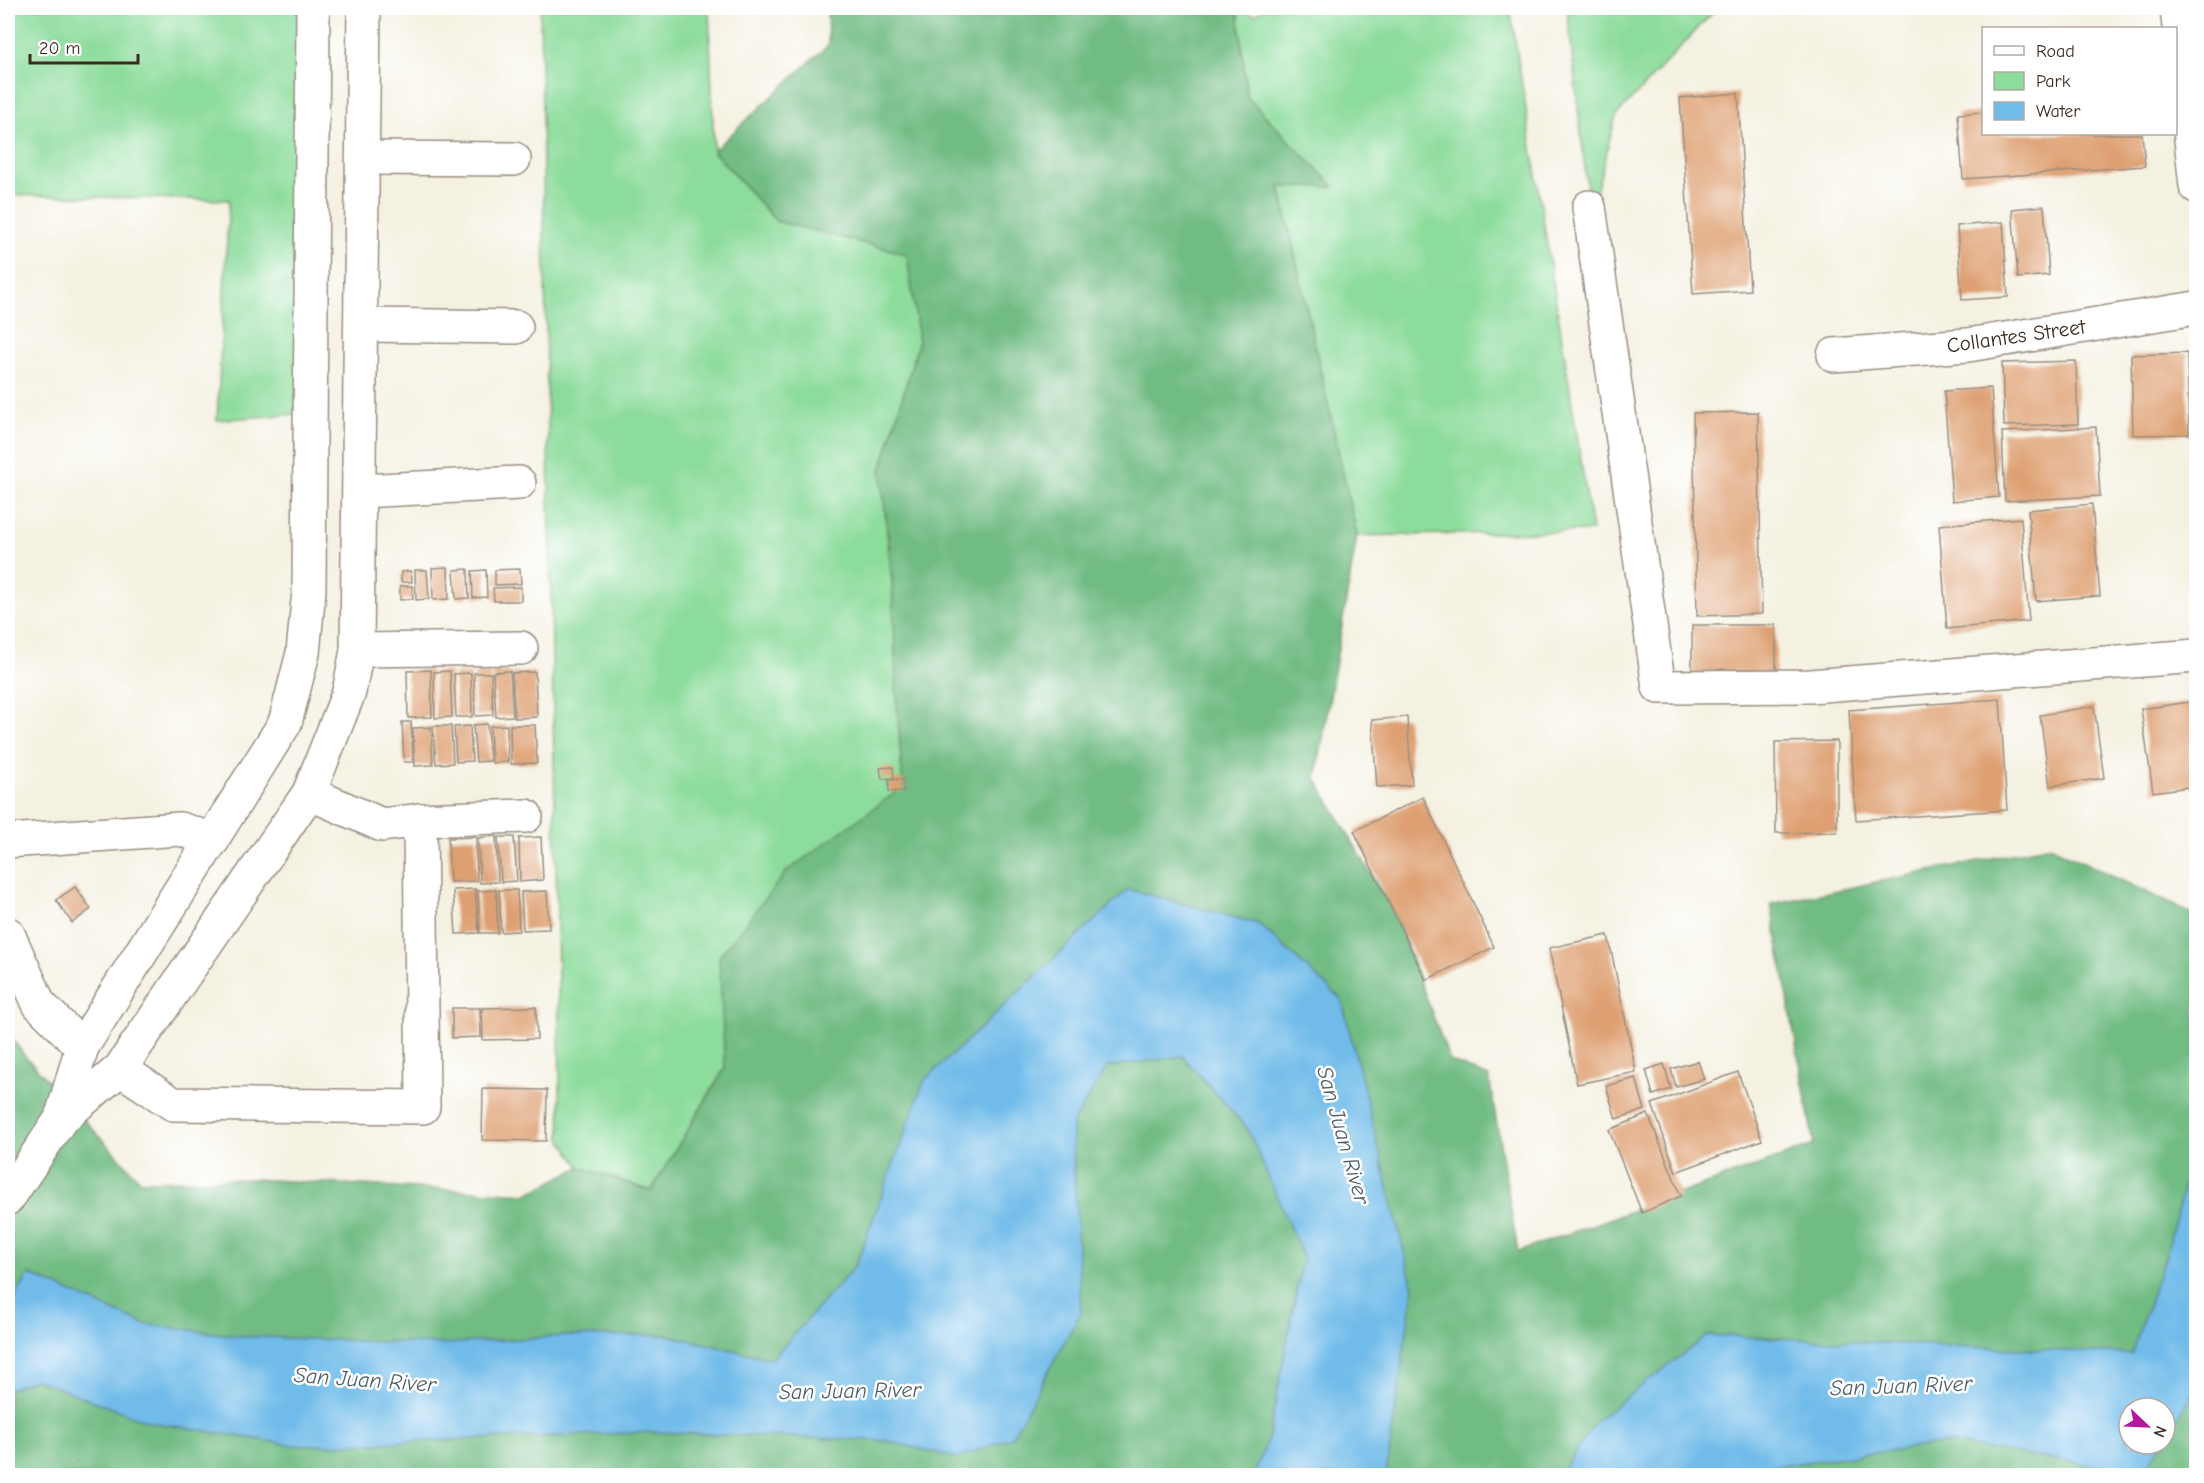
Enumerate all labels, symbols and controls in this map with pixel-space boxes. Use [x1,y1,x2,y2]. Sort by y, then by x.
scale bar [30,27,138,65]
legend [1982,27,2177,135]
text: 20 m [39,38,80,59]
text: Road [2036,41,2075,62]
text: Park [2036,71,2071,92]
text: Water [2036,101,2081,122]
street label: Collantes Street [1945,314,2088,358]
water label: San Juan River [1311,1063,1376,1209]
water label: San Juan River [293,1362,438,1398]
water label: San Juan River [1829,1370,1974,1401]
water label: San Juan River [779,1377,923,1405]
north arrow [2117,1396,2177,1456]
text: N [2150,1423,2170,1440]

